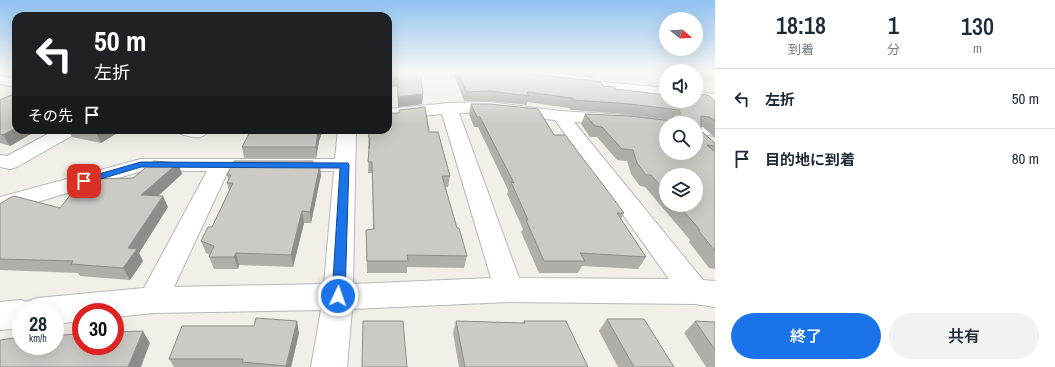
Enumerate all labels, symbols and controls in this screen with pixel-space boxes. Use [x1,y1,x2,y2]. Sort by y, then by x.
text: 18:18 [776,9,826,41]
text: 1 [888,9,899,41]
text: 130 [961,10,994,42]
north arrow [659,12,703,56]
map controls [659,12,703,212]
text: 50 m [94,22,146,60]
icon: left [28,28,80,80]
text: m [973,40,982,57]
text: 到着 [788,41,814,58]
text: 分 [887,41,900,58]
text: 左折 [94,60,130,85]
button: sound [659,64,703,108]
icon: left [731,88,753,110]
text: 50 m [1012,88,1039,109]
text: 左折 [765,89,795,110]
icon: arrive [81,104,103,126]
text: その先 [28,105,73,126]
button: search [659,116,703,160]
icon: arrive [731,148,753,170]
text: 80 m [1012,148,1039,169]
text: 目的地に到着 [765,149,855,170]
pin [67,164,101,198]
button: layers [659,168,703,212]
icon: arrive [73,170,95,192]
position arrow [317,275,359,317]
speed limit sign: 30 [72,303,124,355]
text: 28 [29,310,47,337]
button: 終了 [731,313,881,359]
button: 共有 [889,313,1039,359]
text: km/h [29,332,47,345]

